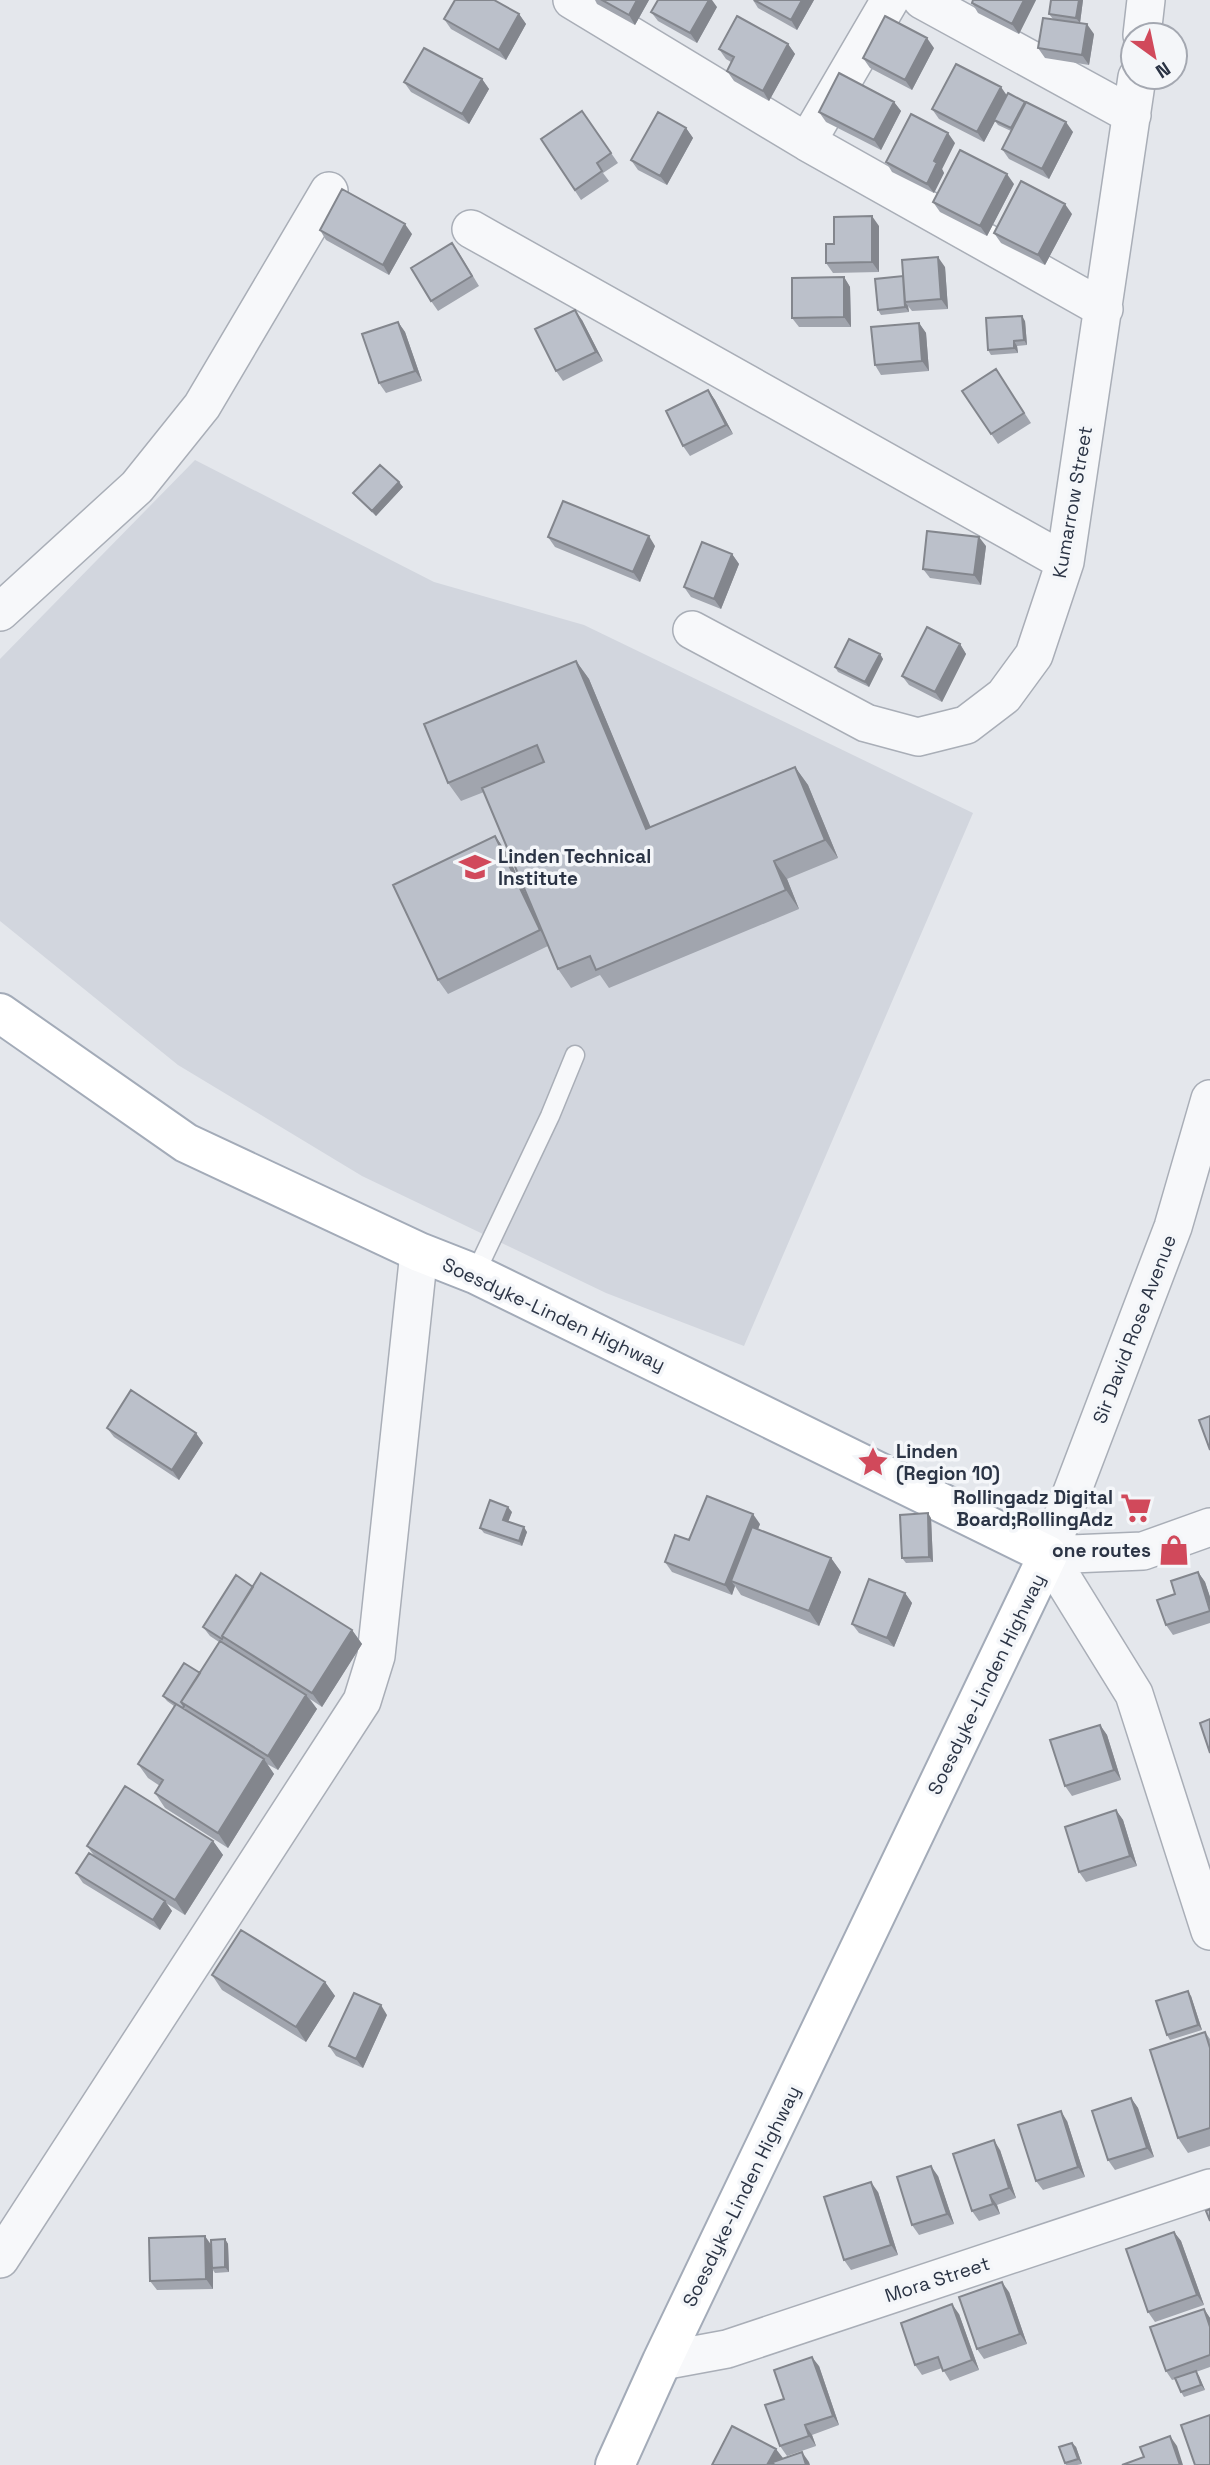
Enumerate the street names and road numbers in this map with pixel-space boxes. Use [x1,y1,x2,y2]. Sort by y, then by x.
street label: Kumarrow Street [1047,424,1098,580]
street label: Sir David Rose Avenue [1087,1231,1182,1427]
street label: Soesdyke-Linden Highway [438,1252,669,1377]
street label: Soesdyke-Linden Highway [922,1570,1051,1799]
street label: Soesdyke-Linden Highway [677,2082,806,2311]
street label: Mora Street [882,2251,993,2308]

